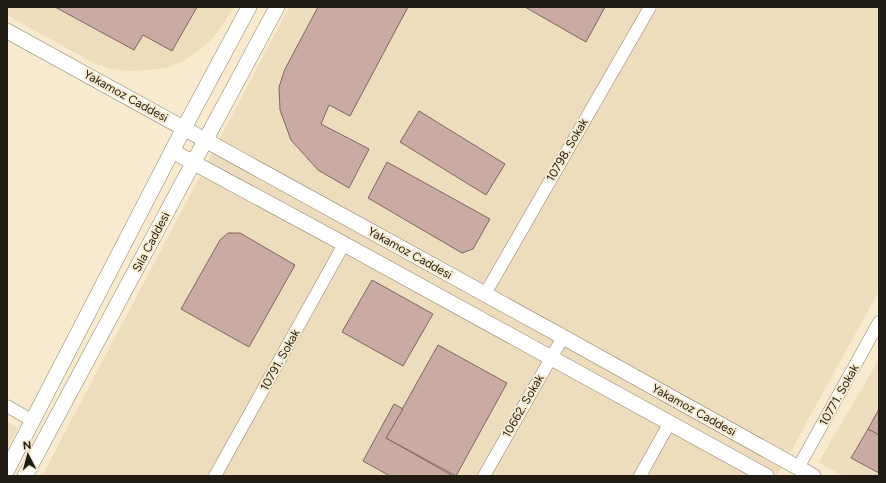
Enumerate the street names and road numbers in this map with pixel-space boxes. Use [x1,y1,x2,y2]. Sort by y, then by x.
street label: Yakamoz Caddesi [81,67,171,125]
street label: 10798. Sokak [543,116,591,184]
street label: Sıla Caddesi [129,210,173,274]
street label: Yakamoz Caddesi [365,224,455,282]
street label: 10791. Sokak [257,327,303,393]
street label: 10771. Sokak [816,362,862,428]
street label: 10662. Sokak [499,372,547,440]
street label: Yakamoz Caddesi [649,381,739,439]

